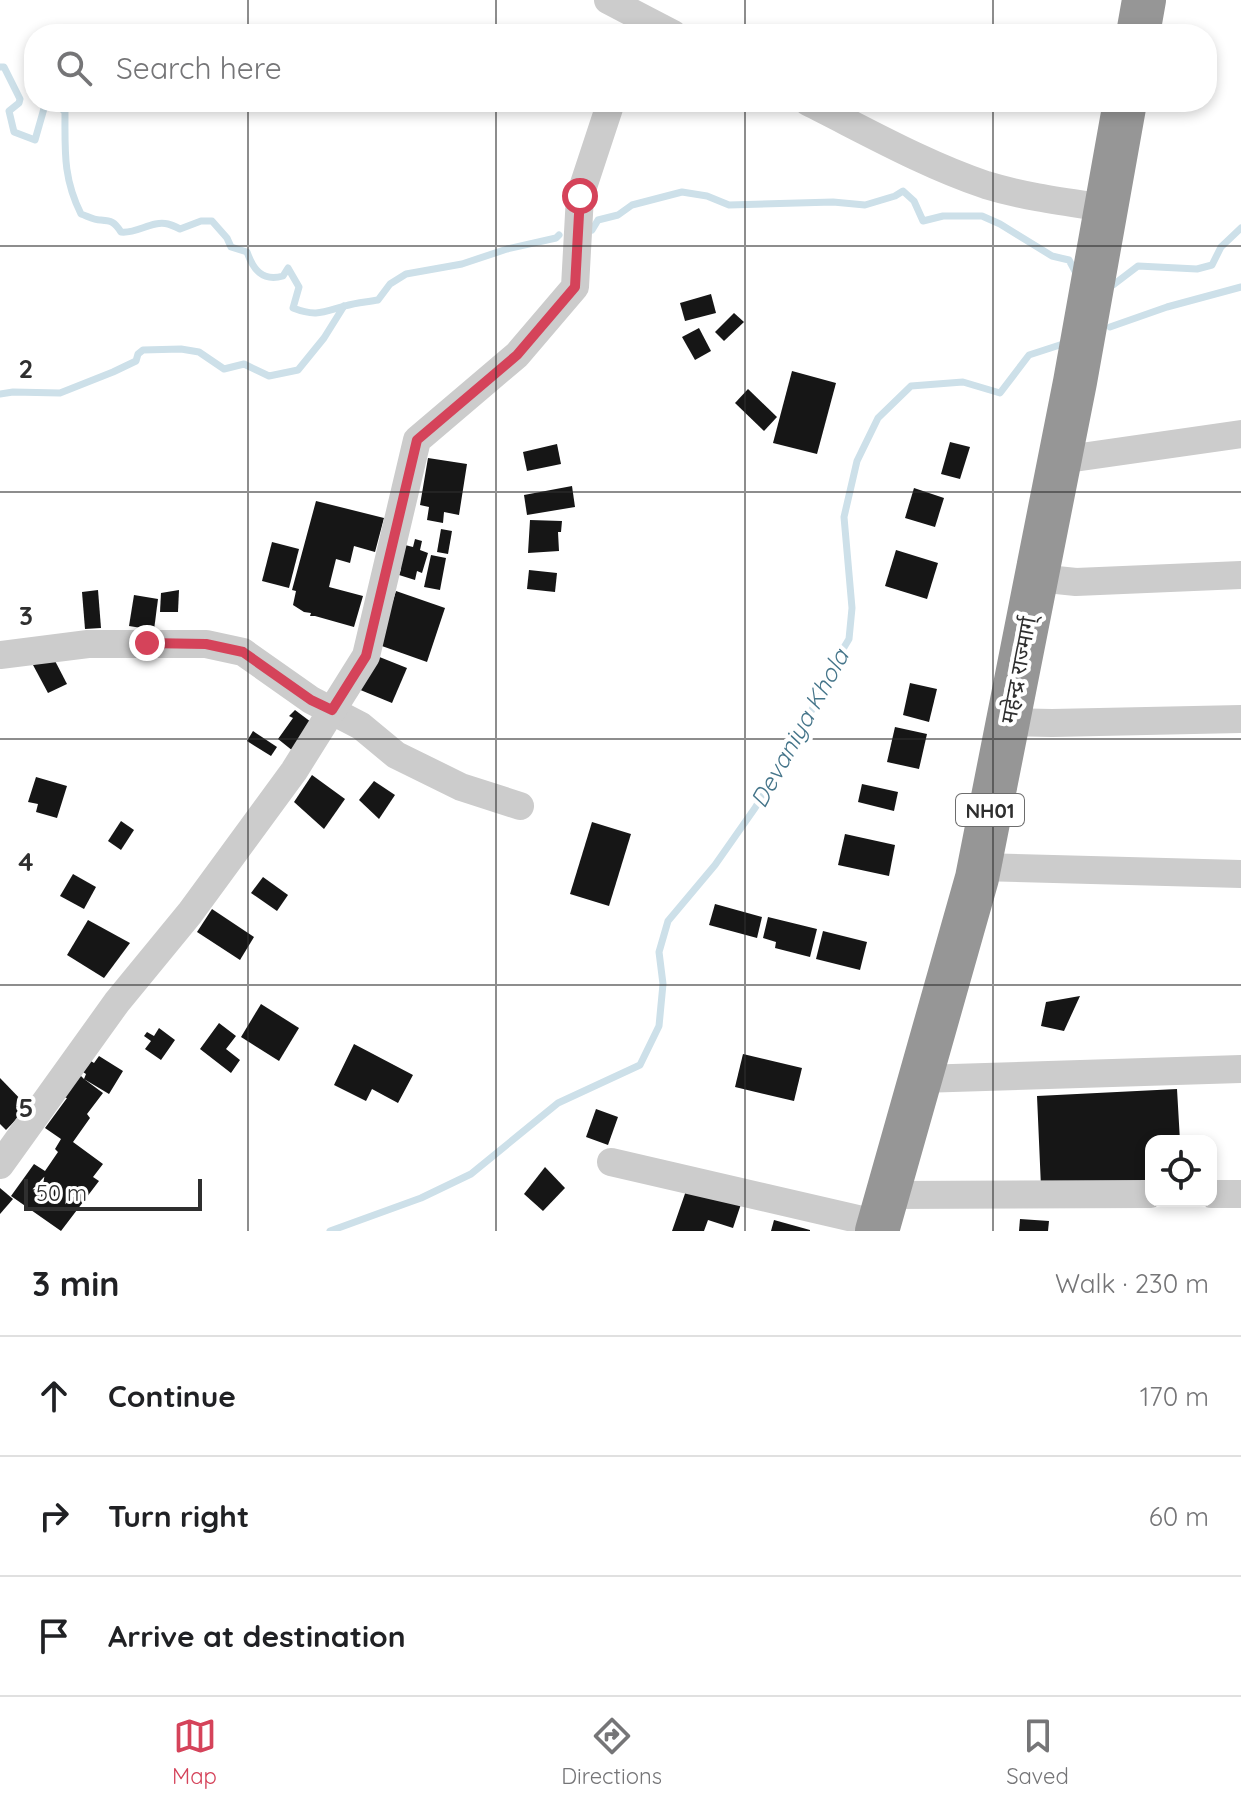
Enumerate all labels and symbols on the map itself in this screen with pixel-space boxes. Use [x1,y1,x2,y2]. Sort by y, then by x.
route start [562,178,598,214]
text: 2 [19,352,33,385]
text: 3 [19,599,33,632]
street label: महेन्द्र राज्मार्ग् [994,611,1043,726]
route end [129,625,165,661]
water label: Devaniya Khola [743,642,856,812]
road number: NH01 [956,794,1024,826]
text: 4 [18,845,34,878]
text: 5 [19,1091,33,1124]
scale bar [24,1175,202,1211]

